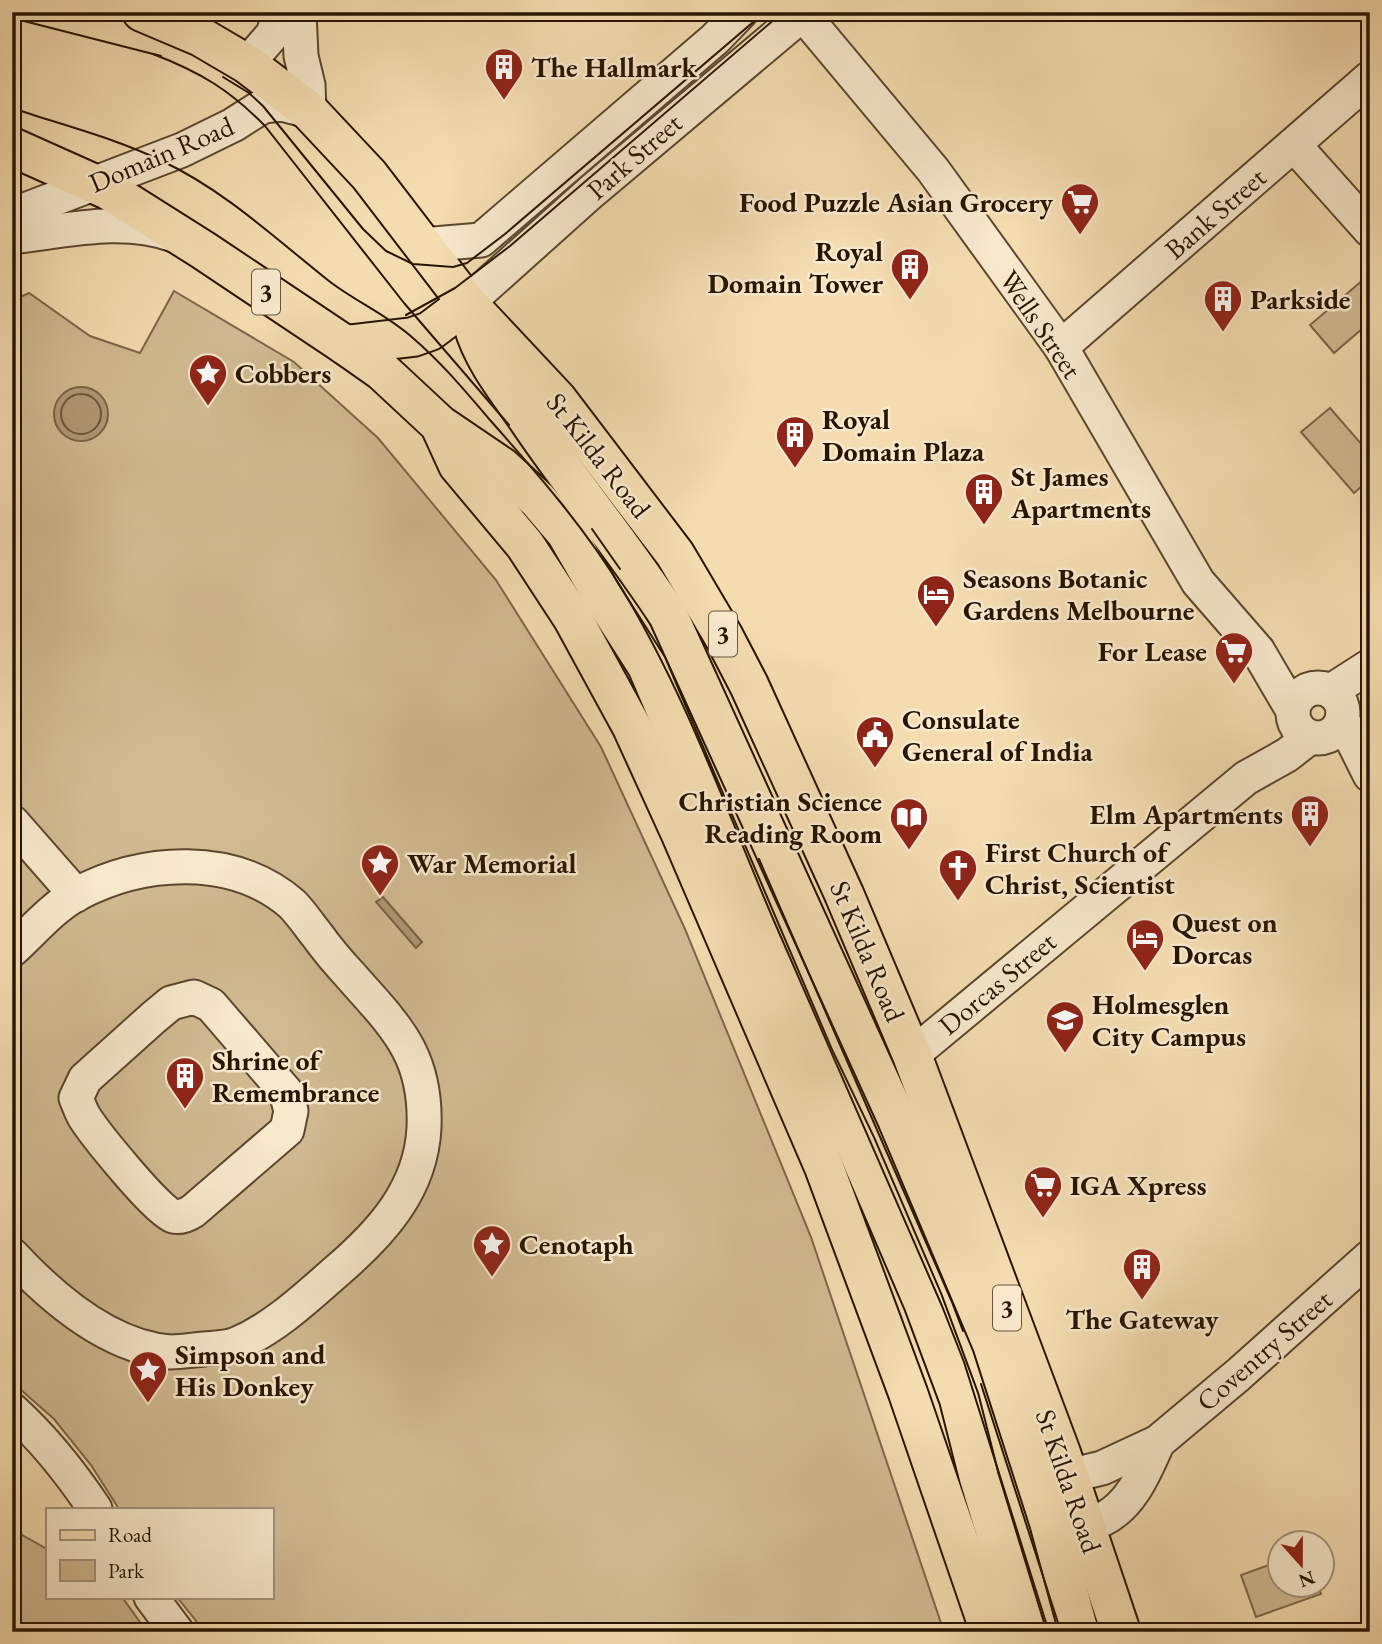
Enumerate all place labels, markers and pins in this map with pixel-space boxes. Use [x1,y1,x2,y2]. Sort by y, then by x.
building icon: The Hallmark [483,46,525,101]
place label: The Hallmark [531,49,698,85]
supermarket icon: Food Puzzle Asian Grocery [1059,181,1101,236]
place label: Food Puzzle Asian Grocery [739,184,1054,220]
place label: Royal Domain Tower [708,233,883,301]
building icon: Royal Domain Tower [889,246,931,301]
building icon: Parkside [1202,278,1244,333]
place label: Parkside [1250,281,1350,317]
place icon: Cobbers [187,352,229,407]
place label: Cobbers [235,355,331,391]
place label: Royal Domain Plaza [822,401,985,469]
building icon: Royal Domain Plaza [774,414,816,469]
place label: St James Apartments [1010,458,1151,526]
building icon: St James Apartments [963,471,1005,526]
place label: Seasons Botanic Gardens Melbourne [963,560,1195,628]
hotel icon: Seasons Botanic Gardens Melbourne [915,573,957,628]
supermarket icon: For Lease [1213,630,1255,685]
place label: For Lease [1098,633,1207,669]
place label: Consulate General of India [902,701,1093,769]
public building icon: Consulate General of India [854,714,896,769]
place label: Christian Science Reading Room [679,783,882,851]
building icon: Elm Apartments [1289,793,1331,848]
library icon: Christian Science Reading Room [888,796,930,851]
place label: Elm Apartments [1090,796,1283,832]
place label: First Church of Christ, Scientist [985,834,1175,902]
place icon: War Memorial [359,842,401,897]
place label: War Memorial [407,845,577,881]
church icon: First Church of Christ, Scientist [937,847,979,902]
place label: Quest on Dorcas [1172,904,1278,972]
hotel icon: Quest on Dorcas [1124,917,1166,972]
place label: Holmesglen City Campus [1092,986,1246,1054]
school or university icon: Holmesglen City Campus [1044,999,1086,1054]
place label: Shrine of Remembrance [212,1042,379,1110]
building icon: Shrine of Remembrance [164,1055,206,1110]
supermarket icon: IGA Xpress [1022,1164,1064,1219]
place label: IGA Xpress [1070,1167,1207,1203]
place icon: Cenotaph [471,1223,513,1278]
place label: Cenotaph [519,1226,634,1262]
building icon: The Gateway [1121,1246,1163,1301]
place label: The Gateway [1065,1301,1219,1337]
place label: Simpson and His Donkey [175,1336,326,1404]
place icon: Simpson and His Donkey [127,1349,169,1404]

